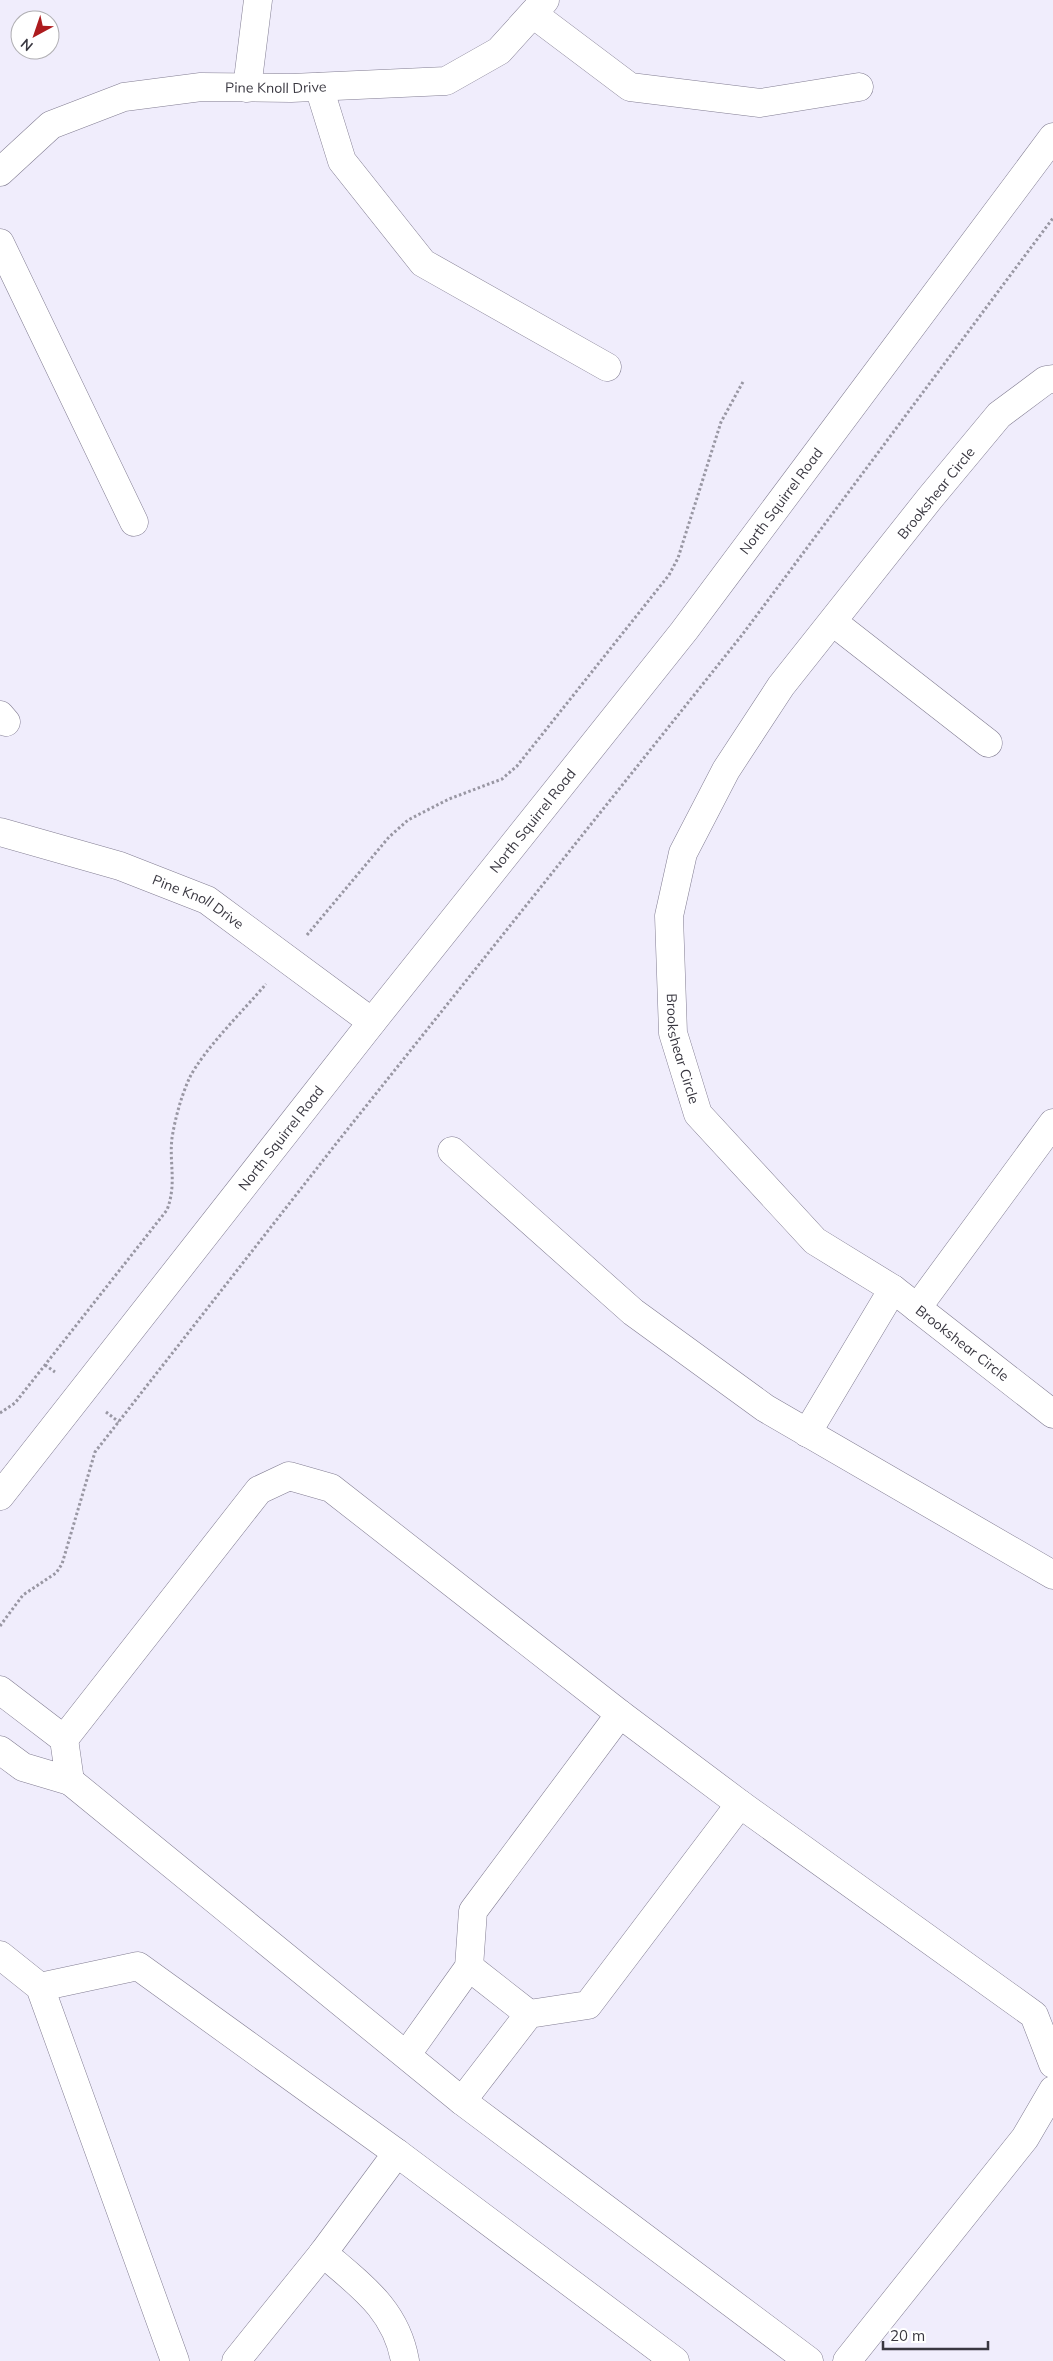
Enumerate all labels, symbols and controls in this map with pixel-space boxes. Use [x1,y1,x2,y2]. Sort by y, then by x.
north arrow [10,10,60,60]
text: N [17,35,36,55]
street label: Pine Knoll Drive [225,77,327,97]
street label: Brookshear Circle [893,443,979,543]
street label: North Squirrel Road [735,444,827,558]
street label: North Squirrel Road [486,765,580,877]
street label: Pine Knoll Drive [150,871,247,933]
street label: Brookshear Circle [663,993,703,1106]
street label: North Squirrel Road [234,1082,328,1194]
street label: Brookshear Circle [912,1301,1013,1385]
scale bar [883,2318,988,2350]
text: 20 m [890,2326,925,2345]

